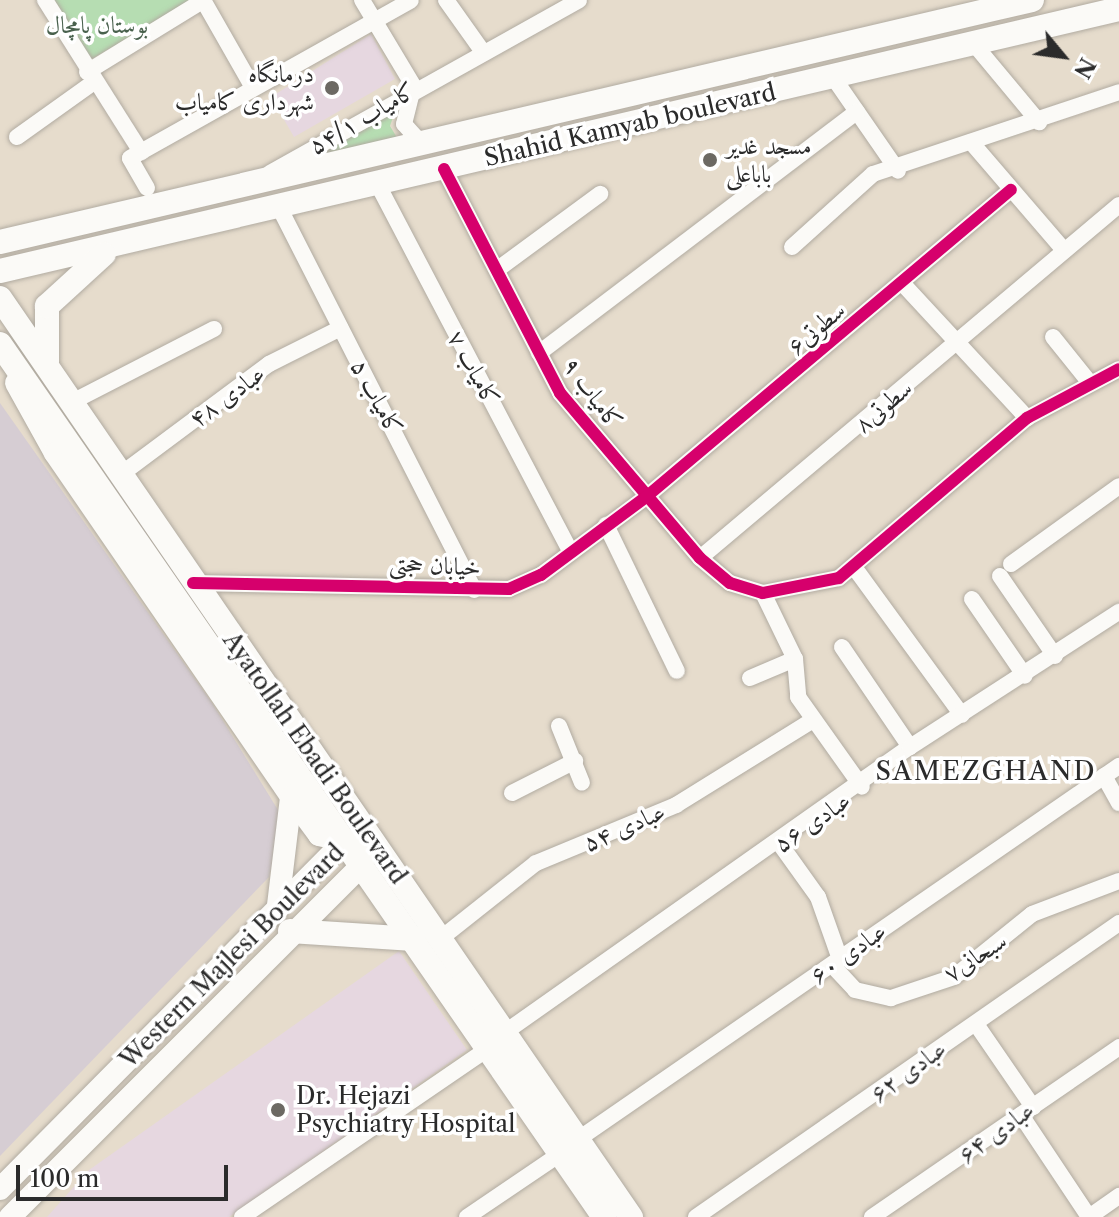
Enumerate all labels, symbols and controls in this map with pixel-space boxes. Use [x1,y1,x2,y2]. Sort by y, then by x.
park label: بوستان پامچال [46,11,148,39]
north arrow [1023,16,1103,96]
text: N [1068,53,1101,83]
place label: درمانگاه شهرداری کامیاب [175,60,314,116]
street label: کامیاب ۵۴/۱ [303,76,421,160]
marker: درمانگاه شهرداری کامیاب [321,77,343,99]
street label: Shahid Kamyab boulevard [481,77,779,173]
place label: مسجد غدیر باباعلی [726,132,812,188]
marker: مسجد غدیر باباعلی [701,151,719,169]
street label: سطوتی۶ [781,296,851,360]
street label: کامیاب ۷ [442,325,506,411]
street label: کامیاب ۹ [557,351,629,435]
street label: کامیاب ۵ [345,354,409,440]
street label: عبادی ۴۸ [184,359,270,433]
street label: سطوتی۸ [848,374,918,438]
street label: خیابان حجتی [388,548,482,582]
street label: Ayatollah Ebadi Boulevard [217,626,413,890]
district label: SAMEZGHAND [875,756,1097,788]
street label: عبادی ۵۶ [768,786,856,858]
street label: عبادی ۵۴ [579,797,669,857]
street label: Western Majlesi Boulevard [114,838,350,1074]
street label: عبادی ۶۰ [804,916,892,990]
street label: سبحانی۷ [938,926,1012,988]
street label: عبادی ۶۲ [864,1034,952,1108]
place label: Dr. Hejazi Psychiatry Hospital [296,1082,516,1138]
street label: عبادی ۶۴ [952,1095,1040,1169]
marker: Dr. Hejazi Psychiatry Hospital [267,1099,289,1121]
scale bar [20,1149,232,1199]
text: 100 m [30,1164,99,1193]

